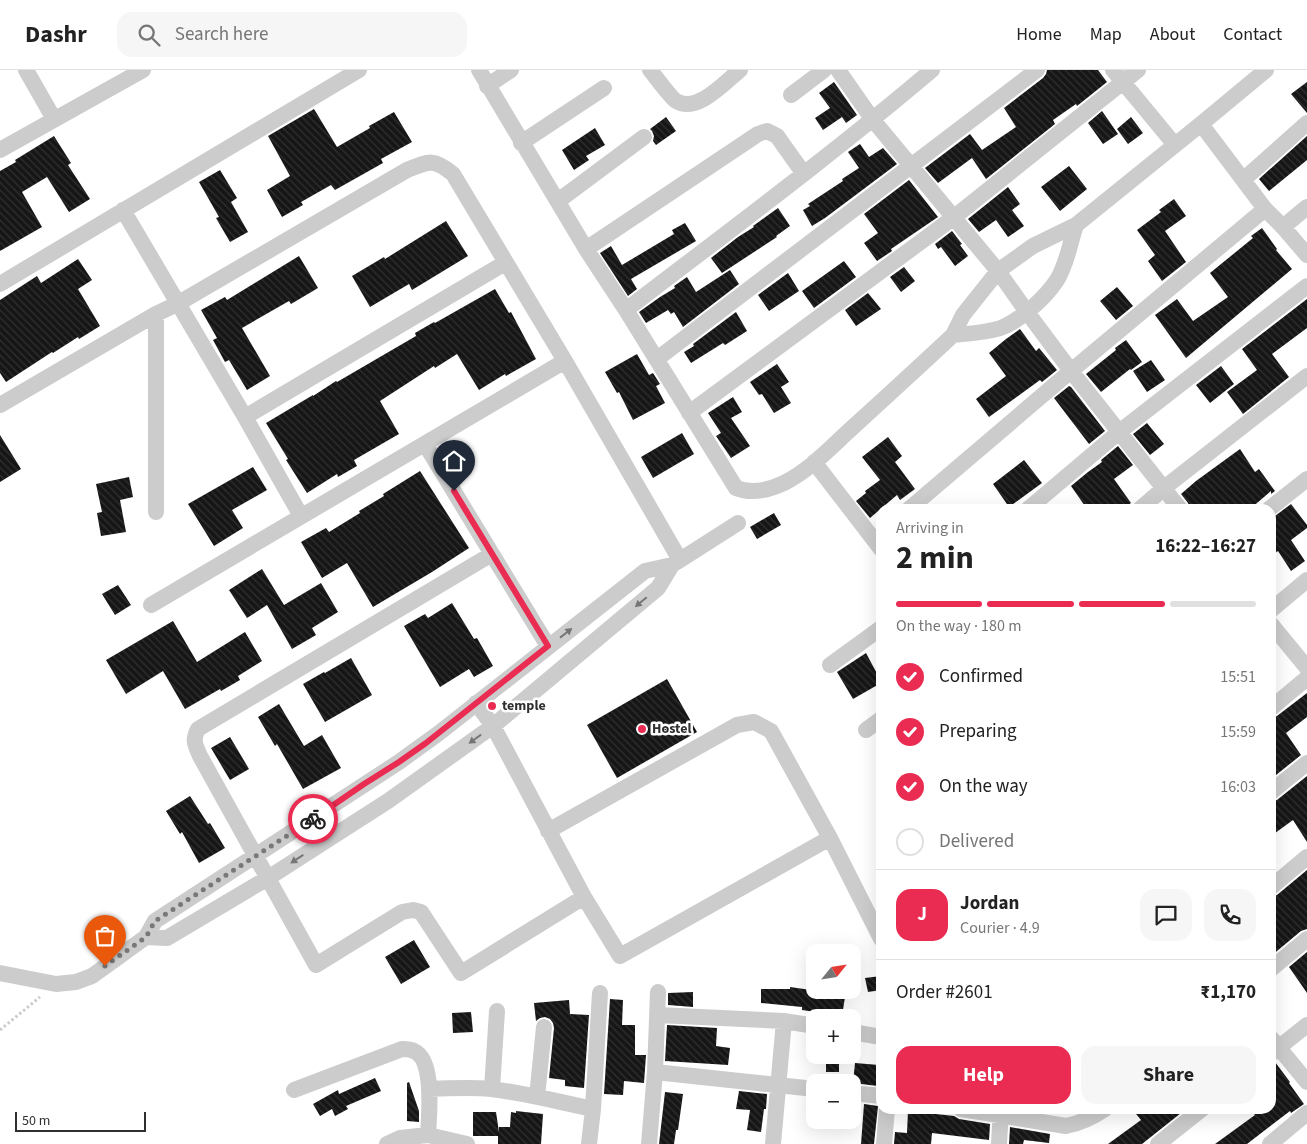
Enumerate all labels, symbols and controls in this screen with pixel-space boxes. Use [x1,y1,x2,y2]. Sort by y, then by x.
search box [117,12,467,57]
text: Dashr [25,17,87,52]
icon: search [135,21,163,49]
text: Search here [175,21,268,48]
text: Home [1016,22,1062,47]
text: Map [1090,22,1122,47]
text: About [1150,22,1195,47]
text: Contact [1223,22,1282,47]
pin [433,440,475,491]
icon: home [440,447,468,475]
text: Arriving in [896,517,964,539]
text: 16:22–16:27 [1155,533,1256,560]
text: 2 min [896,535,974,581]
one-way arrow [634,596,647,607]
text: On the way · 180 m [896,615,1021,637]
one-way arrow [559,627,572,638]
icon: check [896,663,924,691]
text: Confirmed [939,663,1023,690]
text: 15:51 [1220,666,1256,688]
place label: temple [502,696,546,716]
marker: temple [486,700,498,712]
icon: check [896,718,924,746]
text: Preparing [939,718,1017,745]
place label: Hostel [652,719,691,739]
text: 15:59 [1220,721,1256,743]
marker: Hostel [636,723,648,735]
one-way arrow [468,734,482,744]
icon: check [896,773,924,801]
text: On the way [939,773,1028,800]
text: 16:03 [1220,776,1256,798]
courier [288,794,338,844]
icon: bike [299,805,327,833]
text: Delivered [939,828,1014,855]
one-way arrow [290,855,304,864]
button: chat [1140,889,1192,941]
button: phone [1204,889,1256,941]
text: Jordan [960,890,1019,917]
text: J [917,901,927,928]
pin [84,915,126,966]
text: Courier · 4.9 [960,917,1040,939]
icon: bag [91,922,119,950]
north arrow [806,944,861,999]
map controls [806,944,861,1129]
text: Order #2601 [896,979,993,1006]
text: ₹1,170 [1200,979,1256,1006]
button: + [806,1009,861,1064]
button: Help [896,1046,1071,1104]
button: Share [1081,1046,1256,1104]
button: − [806,1074,861,1129]
scale bar [15,1109,146,1132]
text: 50 m [22,1111,50,1131]

